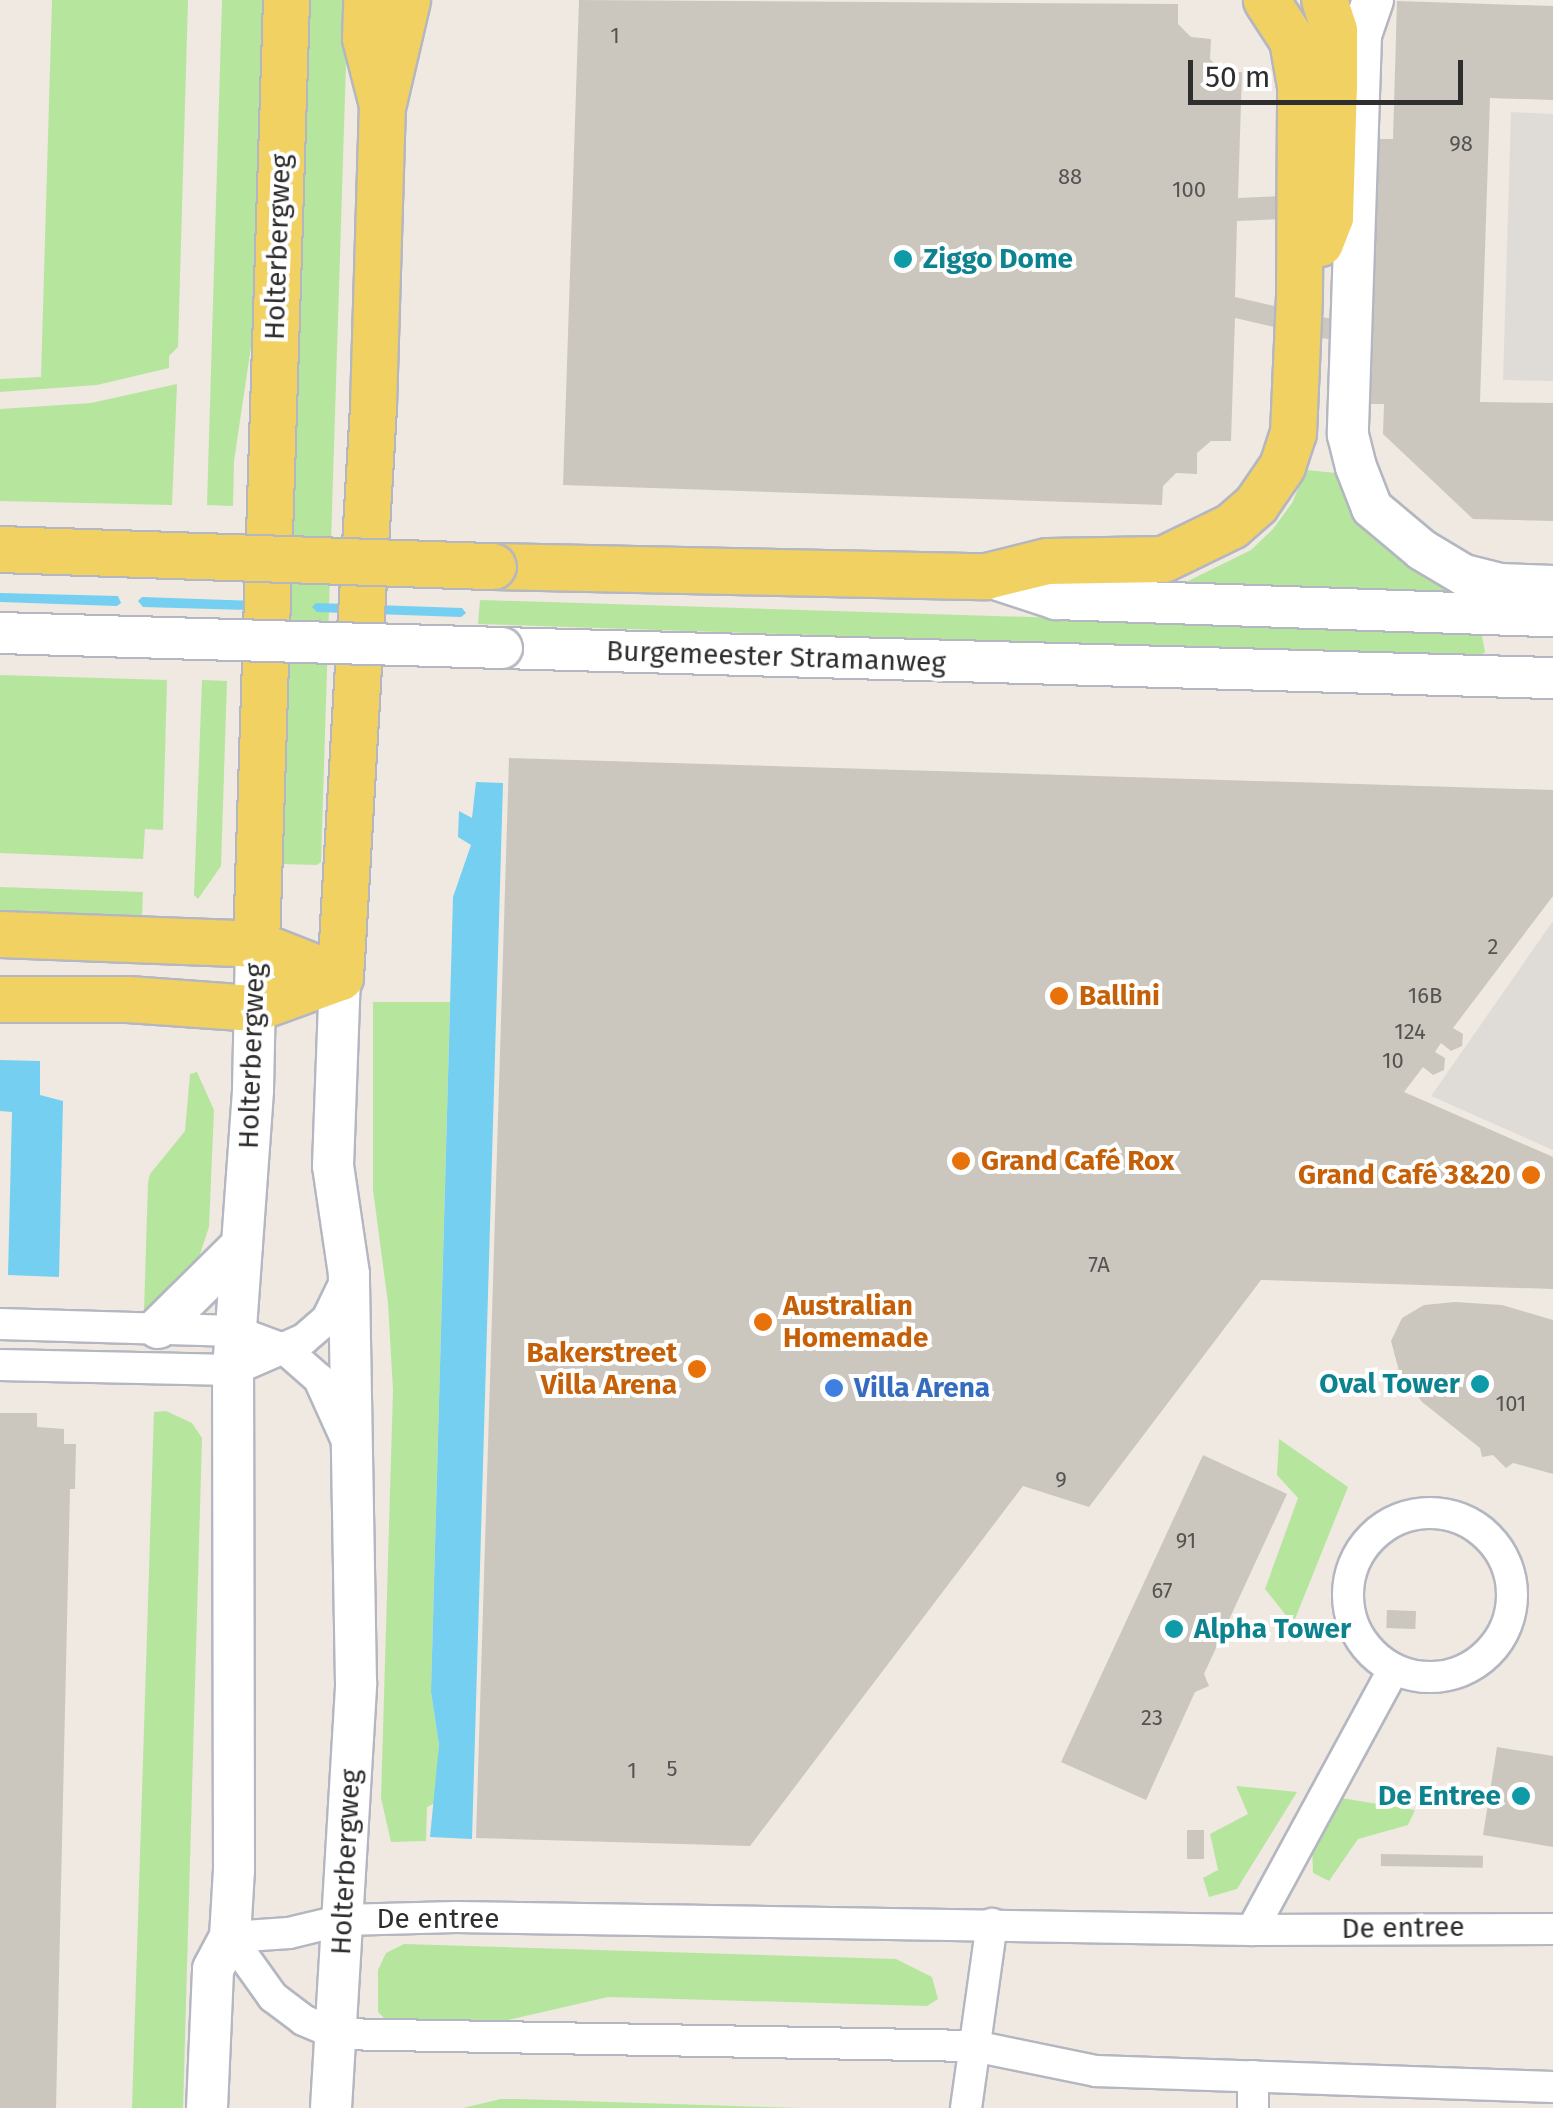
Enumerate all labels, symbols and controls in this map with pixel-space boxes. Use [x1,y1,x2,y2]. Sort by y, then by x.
house number: 1 [610,23,620,49]
scale bar [1193,40,1468,102]
text: 50 m [1205,59,1270,95]
house number: 98 [1449,131,1473,157]
street label: Holterbergweg [258,153,298,341]
house number: 88 [1058,164,1082,190]
house number: 100 [1172,177,1206,203]
place label: Ziggo Dome [923,242,1073,276]
marker: Ziggo Dome [892,248,914,270]
street label: Burgemeester Stramanweg [606,634,946,680]
house number: 2 [1488,934,1498,960]
street label: Holterbergweg [232,962,272,1150]
place label: Ballini [1079,979,1160,1013]
house number: 16B [1408,983,1442,1009]
marker: Ballini [1048,985,1070,1007]
house number: 124 [1394,1019,1426,1045]
house number: 10 [1382,1048,1404,1074]
place label: Grand Café Rox [981,1144,1174,1178]
marker: Grand Café Rox [950,1150,972,1172]
place label: Grand Café 3&20 [1298,1158,1511,1192]
marker: Grand Café 3&20 [1520,1164,1542,1186]
house number: 7A [1088,1252,1110,1278]
place label: Australian Homemade [783,1289,928,1355]
marker: Australian Homemade [752,1311,774,1333]
place label: Bakerstreet Villa Arena [527,1336,677,1402]
marker: Bakerstreet Villa Arena [686,1358,708,1380]
place label: Oval Tower [1319,1367,1460,1401]
place label: Villa Arena [854,1371,990,1405]
marker: Oval Tower [1469,1373,1491,1395]
marker: Villa Arena [823,1377,845,1399]
house number: 101 [1496,1391,1526,1417]
house number: 9 [1055,1467,1067,1493]
house number: 91 [1176,1528,1196,1554]
house number: 67 [1152,1578,1172,1604]
place label: Alpha Tower [1194,1612,1351,1646]
marker: Alpha Tower [1163,1618,1185,1640]
house number: 23 [1141,1705,1163,1731]
house number: 5 [666,1756,678,1782]
house number: 1 [627,1758,637,1784]
street label: Holterbergweg [324,1768,368,1956]
place label: De Entree [1378,1779,1501,1813]
marker: De Entree [1510,1785,1532,1807]
street label: De entree [377,1902,499,1936]
street label: De entree [1341,1910,1465,1946]

